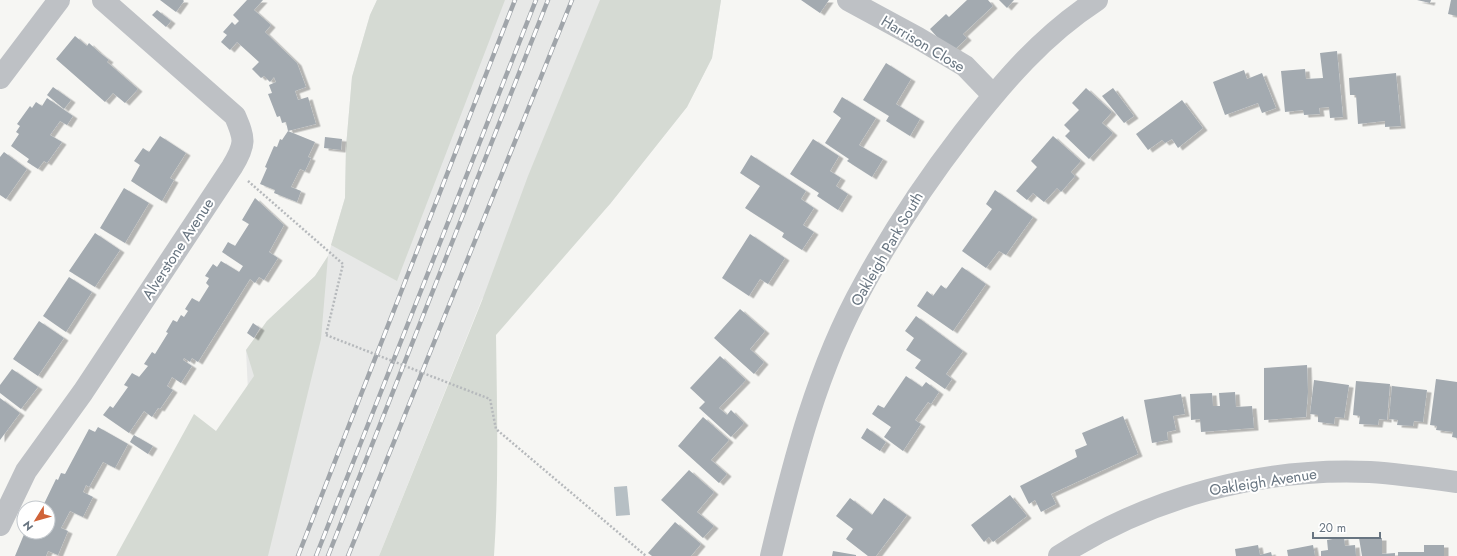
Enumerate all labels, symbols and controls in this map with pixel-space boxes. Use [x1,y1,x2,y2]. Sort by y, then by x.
street label: Harrison Close [877,10,969,78]
street label: Oakleigh Park South [845,188,929,310]
street label: Alverstone Avenue [137,194,219,304]
street label: Oakleigh Avenue [1208,463,1319,501]
north arrow [16,500,56,540]
scale bar [1313,514,1380,540]
text: N [19,518,37,534]
text: 20 m [1319,519,1346,537]

